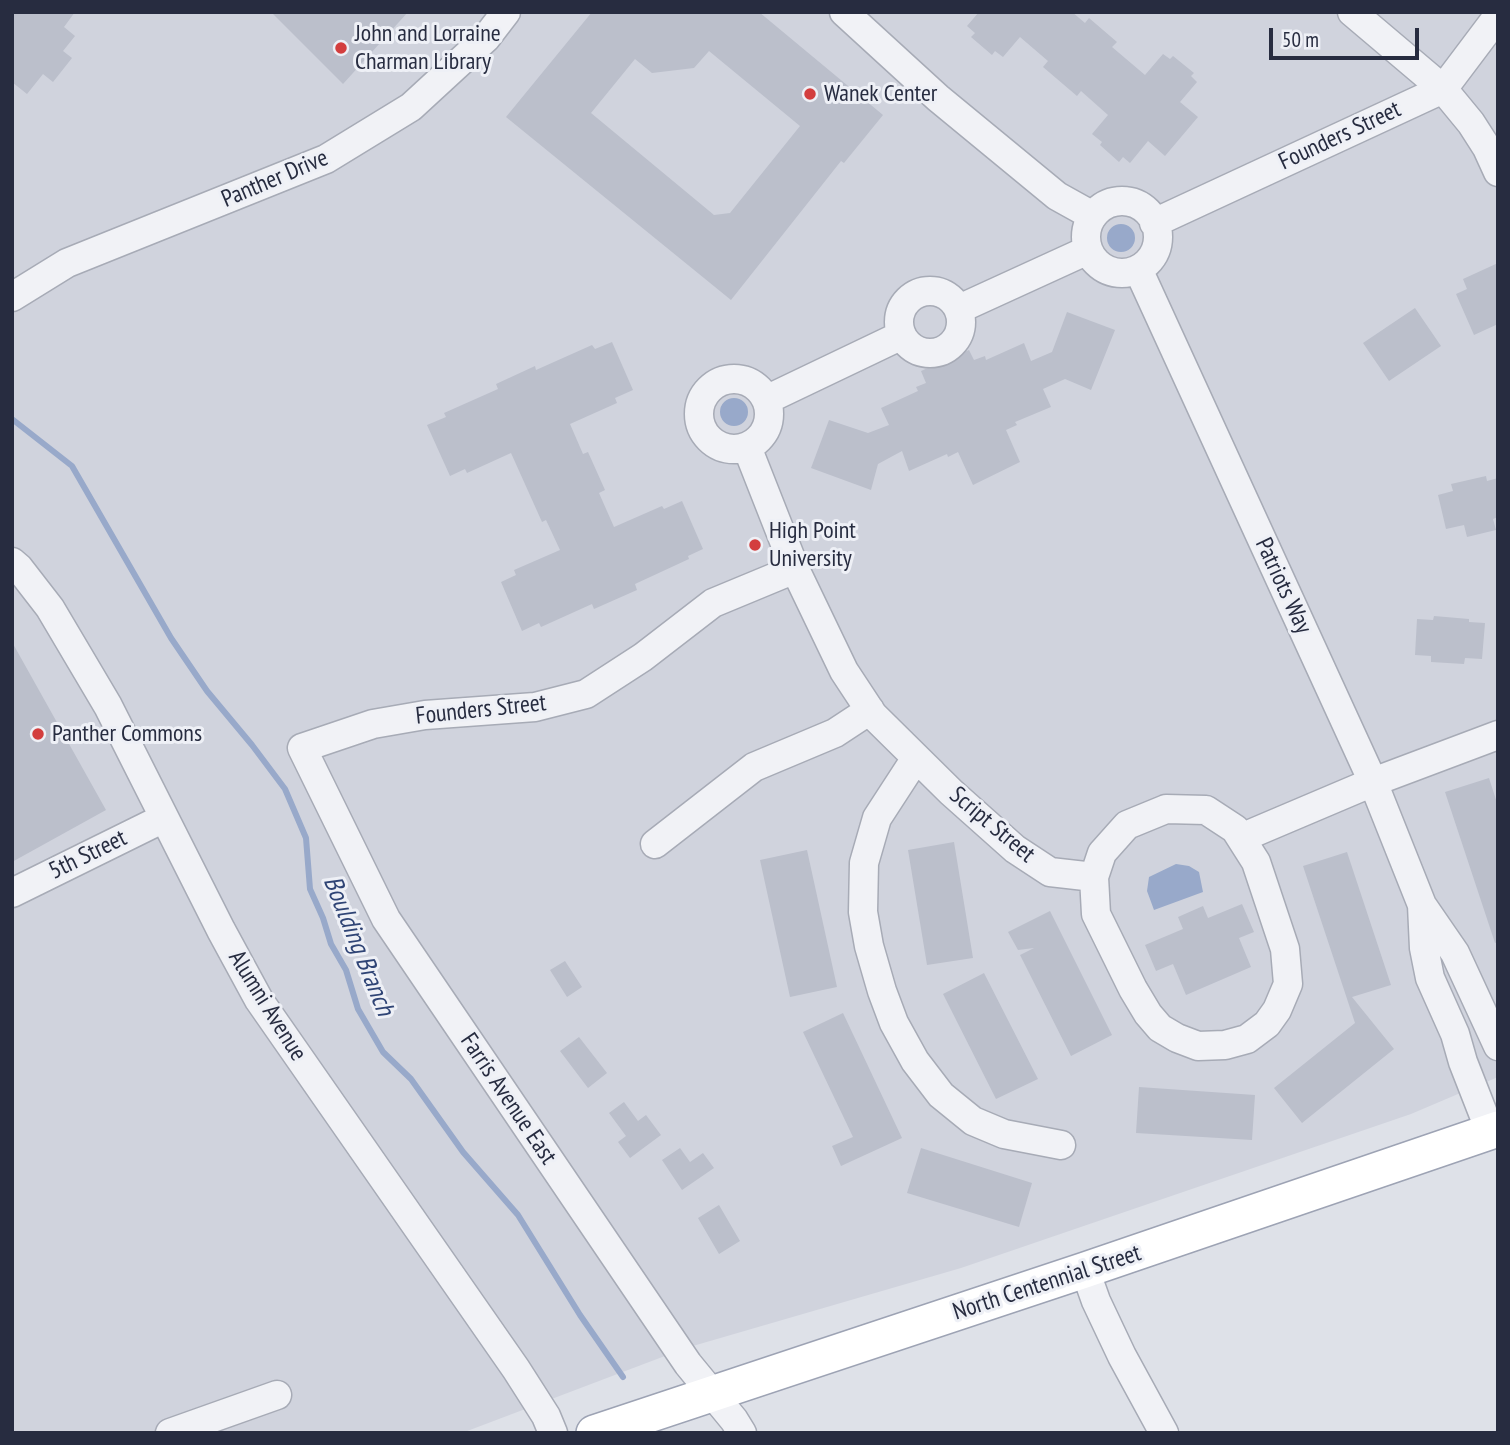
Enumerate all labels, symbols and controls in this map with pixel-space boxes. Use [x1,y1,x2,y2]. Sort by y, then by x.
scale bar [1272,14,1422,58]
place label: John and Lorraine Charman Library [355,20,501,76]
text: 50 m [1282,26,1319,53]
marker: John and Lorraine Charman Library [333,40,349,56]
place label: Wanek Center [824,80,937,108]
marker: Wanek Center [802,86,818,102]
street label: Founders Street [1275,95,1405,177]
street label: Panther Drive [218,144,332,214]
place label: High Point University [769,517,856,573]
street label: Patriots Way [1248,534,1318,638]
marker: High Point University [747,537,763,553]
street label: Founders Street [414,689,548,731]
place label: Panther Commons [52,720,202,748]
marker: Panther Commons [30,726,46,742]
street label: Script Street [944,781,1040,869]
street label: 5th Street [45,824,131,886]
water label: Boulding Branch [316,872,400,1020]
street label: Alumni Avenue [222,946,312,1066]
street label: Farris Avenue East [454,1028,562,1170]
street label: North Centennial Street [949,1239,1145,1327]

